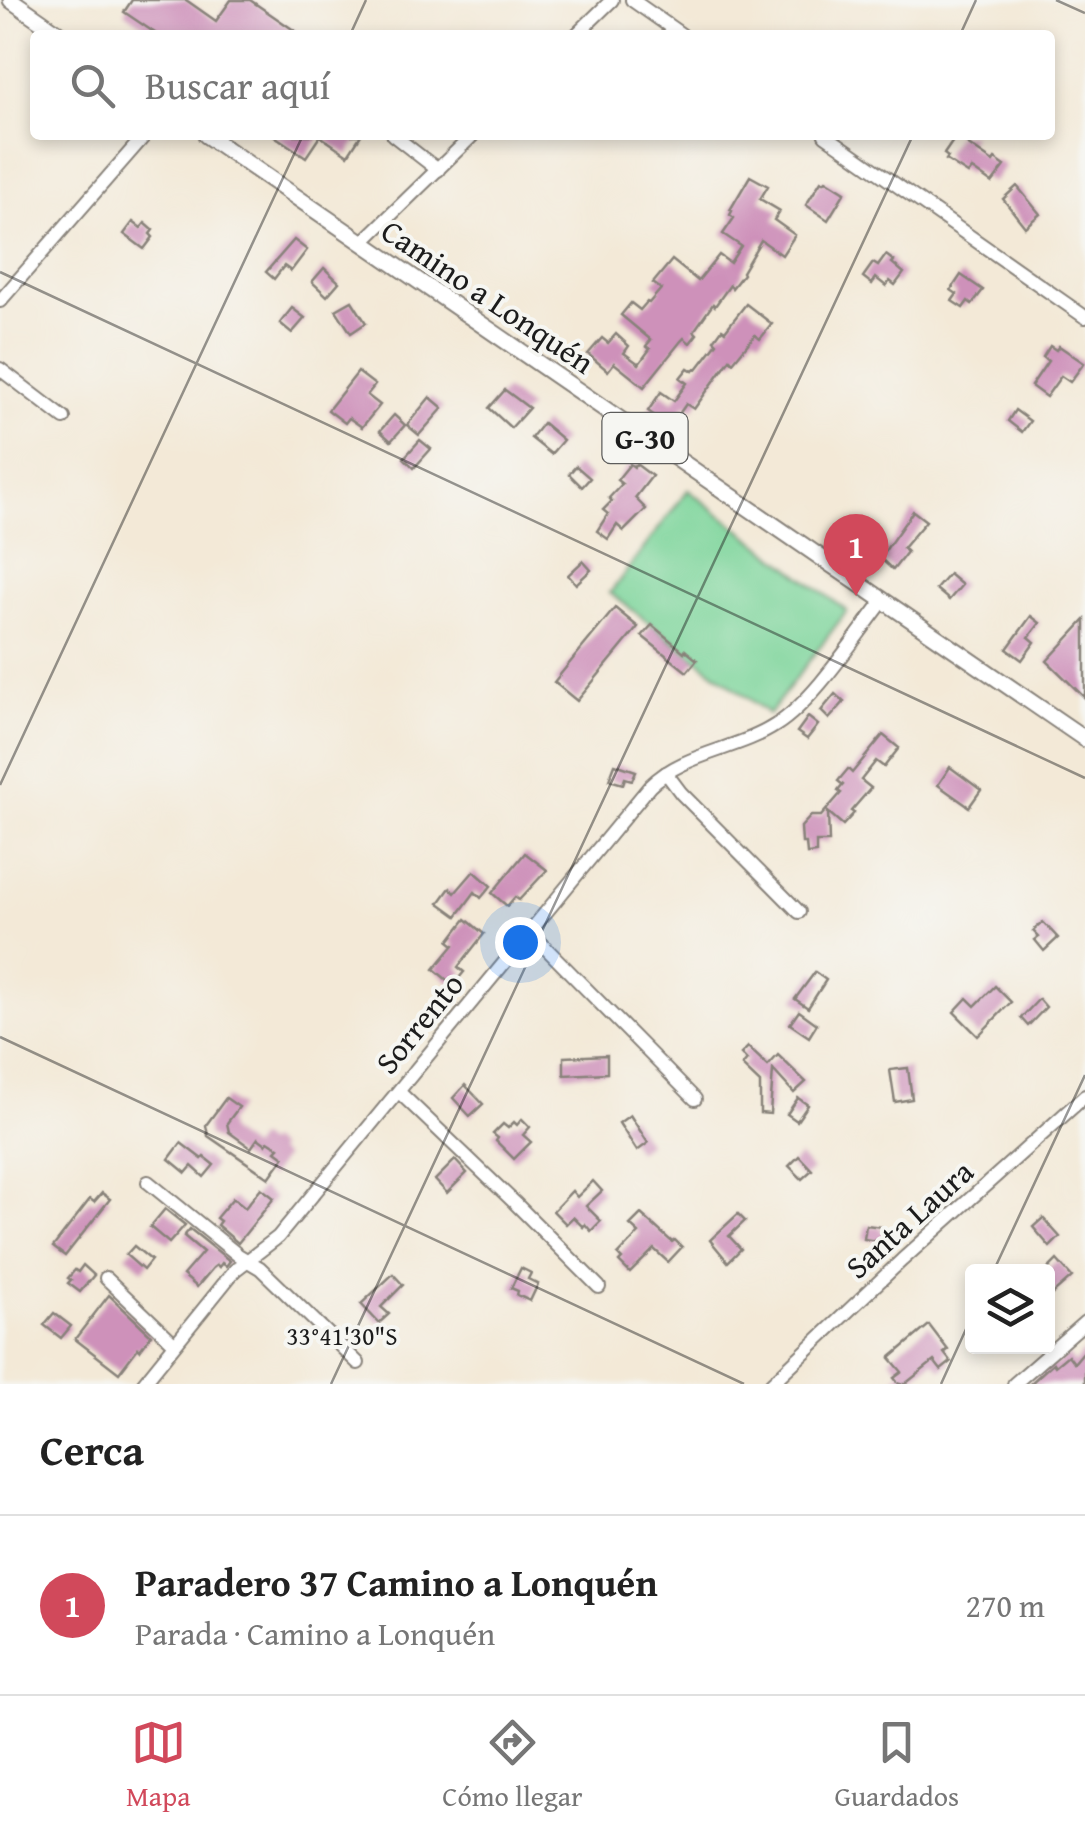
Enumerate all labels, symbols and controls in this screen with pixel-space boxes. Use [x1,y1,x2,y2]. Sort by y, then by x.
search box [30,30,1055,140]
text: Buscar aquí [145,57,330,113]
icon: search [65,58,120,113]
street label: Camino a Lonquén [372,207,604,385]
road number: G-30 [602,413,688,463]
pin: 1 [824,514,888,596]
your location [495,917,546,968]
street label: Sorrento [363,962,475,1084]
street label: Santa Laura [834,1149,984,1289]
map controls [965,1264,1055,1354]
button: layers [965,1264,1055,1354]
text: 33°41'30"S [287,1318,397,1354]
text: Cerca [40,1419,144,1480]
text: Paradero 37 Camino a Lonquén [135,1554,658,1610]
text: 1 [64,1582,81,1629]
text: 270 m [966,1582,1045,1629]
text: Parada · Camino a Lonquén [135,1610,495,1657]
tab: Mapa [126,1715,190,1816]
tab: Cómo llegar [442,1715,583,1816]
tab: Guardados [834,1715,959,1816]

